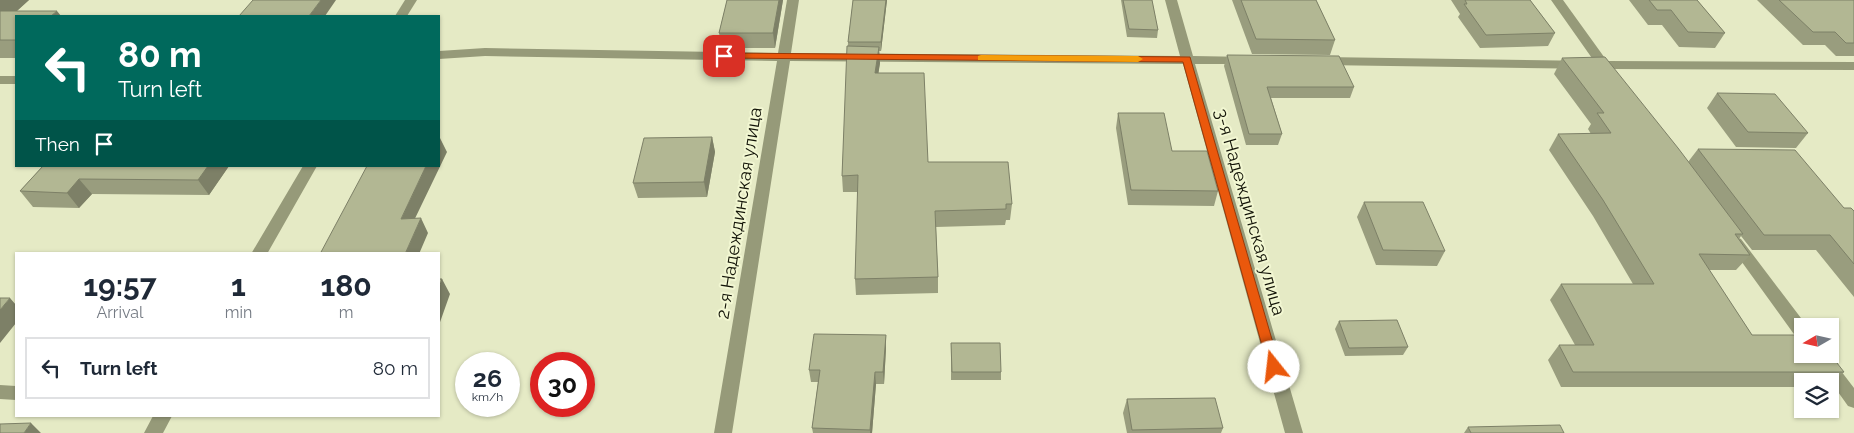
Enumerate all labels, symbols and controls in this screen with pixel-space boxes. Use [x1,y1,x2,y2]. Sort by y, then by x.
text: 80 m [118,34,202,75]
icon: left [35,35,100,100]
pin [703,35,745,77]
icon: arrive [710,42,738,70]
text: Turn left [118,76,202,102]
street label: 2-я Надеждинская улица [711,106,766,320]
street label: 3-я Надеждинская улица [1211,106,1290,318]
icon: arrive [90,130,118,158]
text: Then [35,133,80,155]
text: 19:57 [83,268,157,303]
text: 1 [231,268,246,303]
text: 180 [320,268,372,303]
text: Arrival [96,303,143,322]
text: min [225,303,252,322]
text: m [339,303,353,322]
north arrow [1794,318,1839,362]
map controls [1794,318,1839,418]
position arrow [1247,340,1299,392]
speed limit sign: 30 [530,352,595,417]
icon: left [37,354,65,382]
text: Turn left [80,357,157,379]
text: 80 m [373,357,418,379]
text: 26 [473,363,502,393]
button: layers [1794,373,1839,418]
text: km/h [472,390,503,404]

